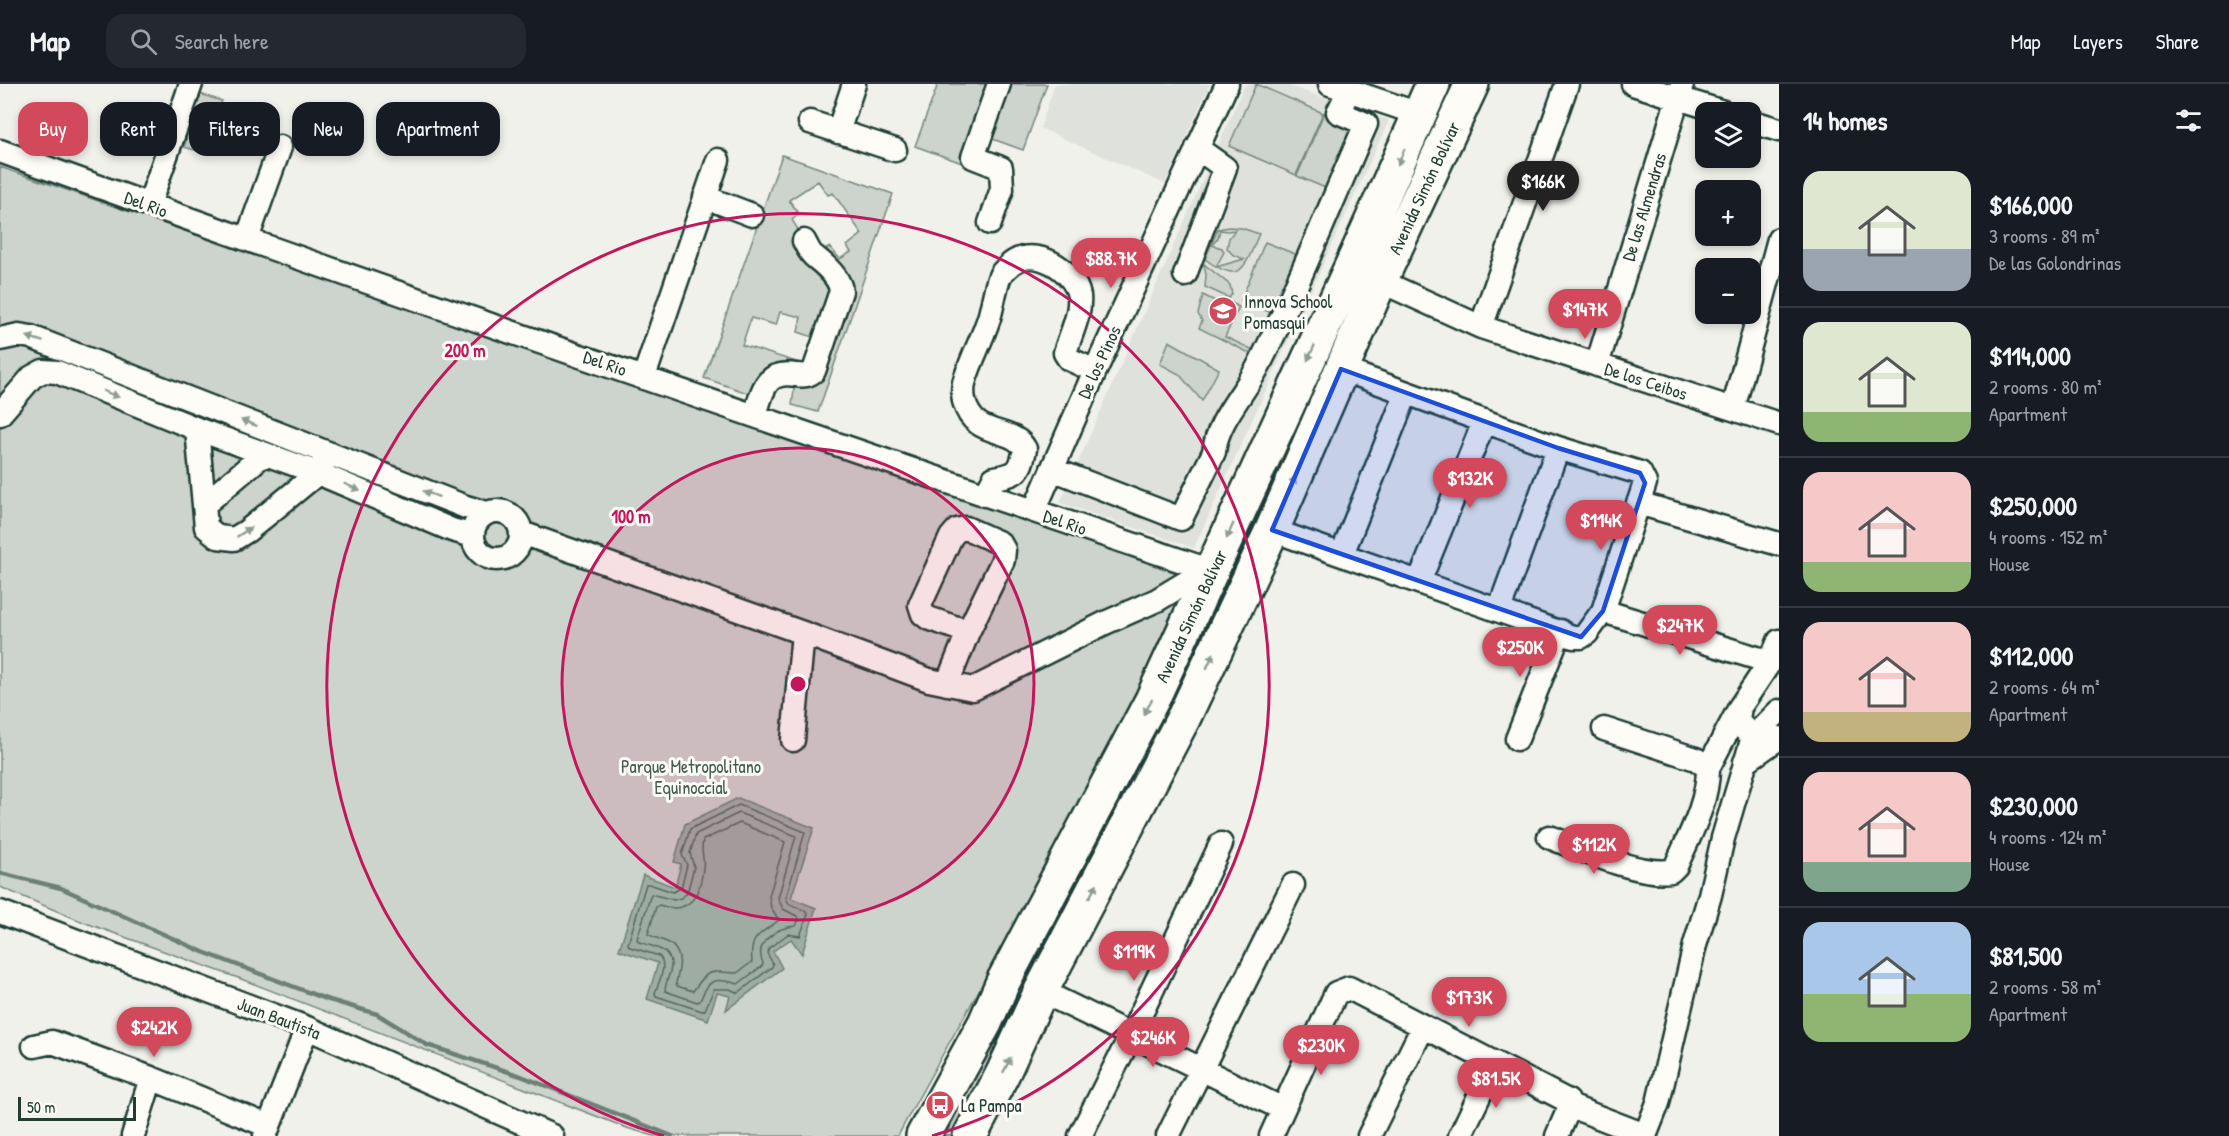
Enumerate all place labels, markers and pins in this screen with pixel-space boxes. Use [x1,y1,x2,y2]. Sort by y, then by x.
pin: $166K [1501,161,1585,212]
pin: $88.7K [1062,238,1160,289]
place label: Innova School Pomasqui [1244,289,1332,335]
pin: $147K [1543,289,1627,340]
school or university icon: Innova School Pomasqui [1207,295,1239,327]
pin: $132K [1428,458,1512,509]
pin: $114K [1559,500,1643,551]
pin: $247K [1638,605,1722,656]
pin: $250K [1478,627,1562,678]
centre of rings [788,674,808,694]
pin: $112K [1552,824,1636,875]
pin: $119K [1092,931,1176,982]
pin: $173K [1427,977,1511,1028]
pin: $242K [112,1007,196,1058]
pin: $246K [1111,1017,1195,1068]
pin: $230K [1279,1025,1363,1076]
pin: $81.5K [1447,1058,1545,1109]
bus stop icon: La Pampa [924,1089,956,1121]
place label: La Pampa [961,1093,1022,1118]

